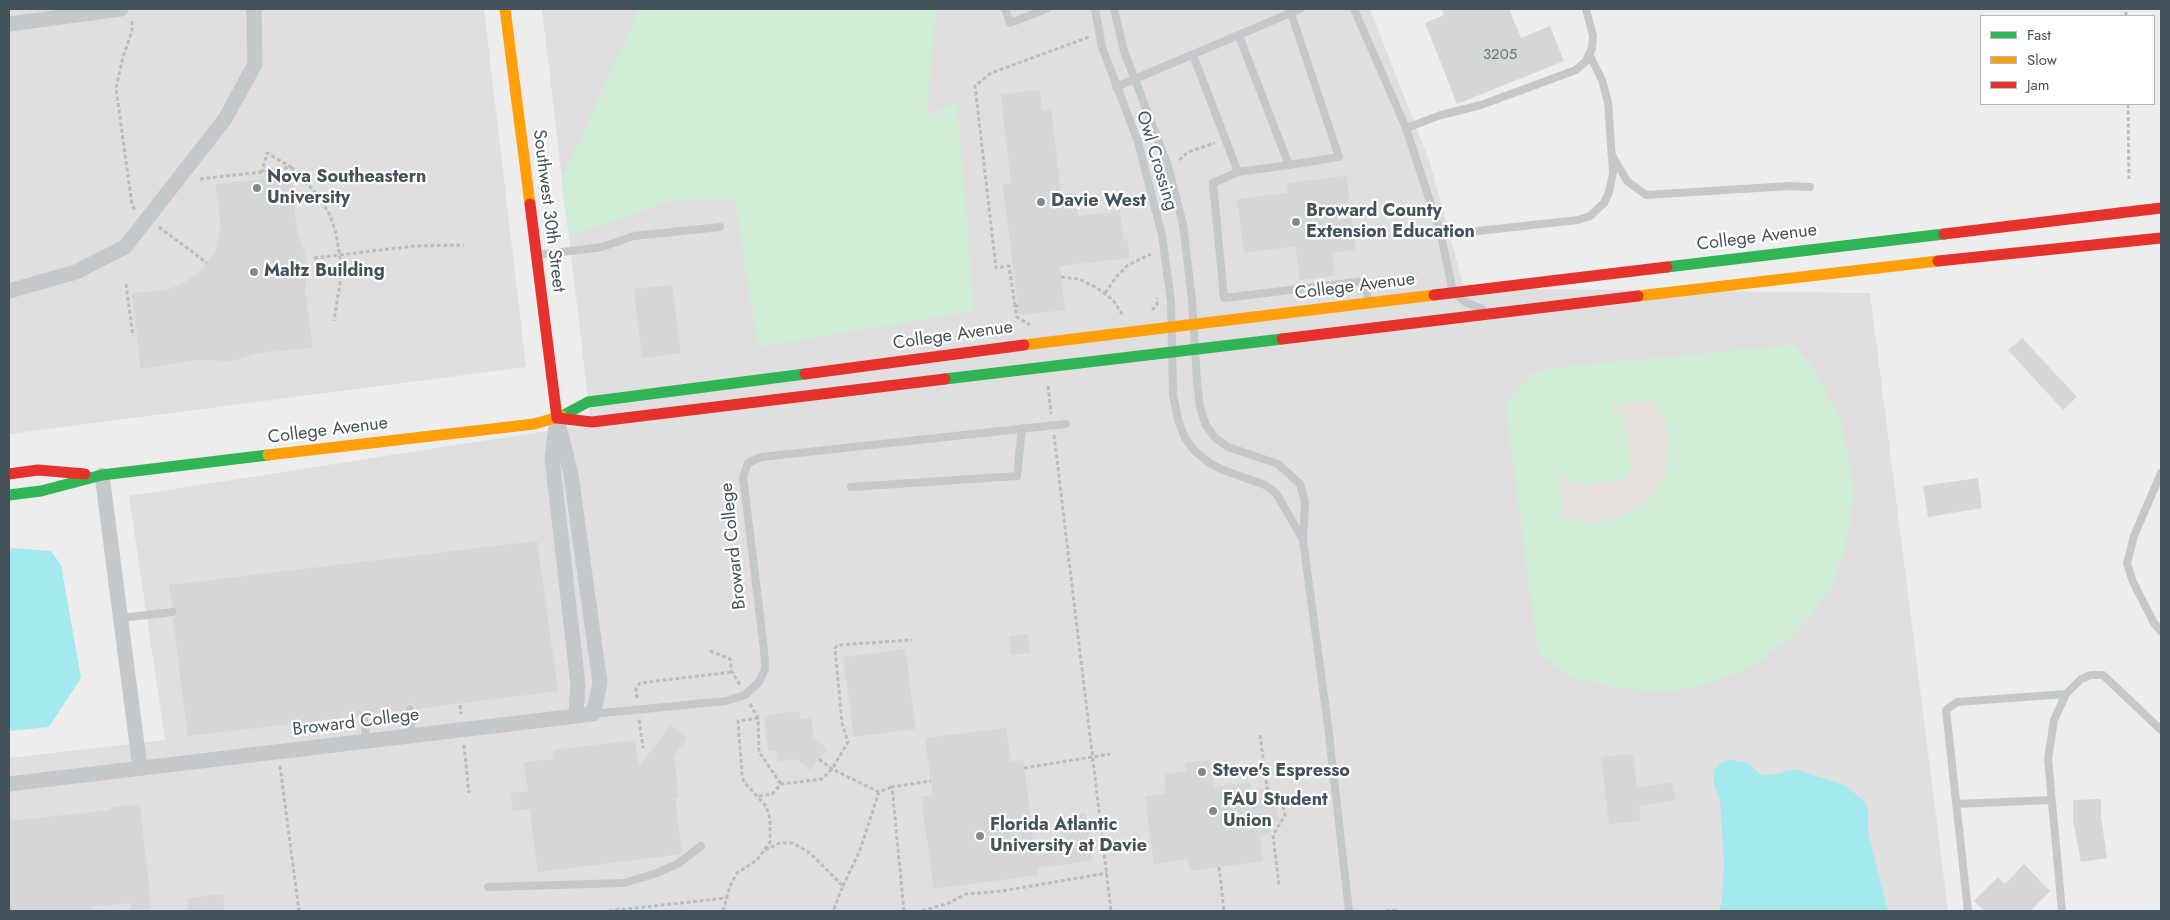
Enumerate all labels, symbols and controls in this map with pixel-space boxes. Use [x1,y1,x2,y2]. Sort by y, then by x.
legend [1980,15,2155,105]
text: Fast [2027,24,2051,46]
house number: 3205 [1483,46,1517,64]
text: Slow [2027,49,2057,71]
text: Jam [2027,74,2050,96]
street label: Owl Crossing [1131,108,1181,214]
street label: Southwest 30th Street [527,128,569,294]
place label: Nova Southeastern University [267,167,426,210]
marker: Nova Southeastern University [251,182,263,194]
place label: Davie West [1051,191,1146,213]
marker: Davie West [1035,196,1047,208]
place label: Broward County Extension Education [1306,201,1475,243]
marker: Broward County Extension Education [1290,216,1302,228]
street label: College Avenue [1696,220,1818,256]
place label: Maltz Building [264,261,385,283]
marker: Maltz Building [248,266,260,278]
street label: College Avenue [1294,269,1416,305]
street label: College Avenue [892,317,1014,355]
street label: College Avenue [267,413,389,449]
street label: Broward College [717,481,751,611]
street label: Broward College [291,705,421,741]
place label: Steve's Espresso [1212,761,1350,783]
marker: Steve's Espresso [1196,766,1208,778]
place label: FAU Student Union [1223,790,1328,832]
marker: FAU Student Union [1207,805,1219,817]
place label: Florida Atlantic University at Davie [990,815,1147,858]
marker: Florida Atlantic University at Davie [974,830,986,842]

